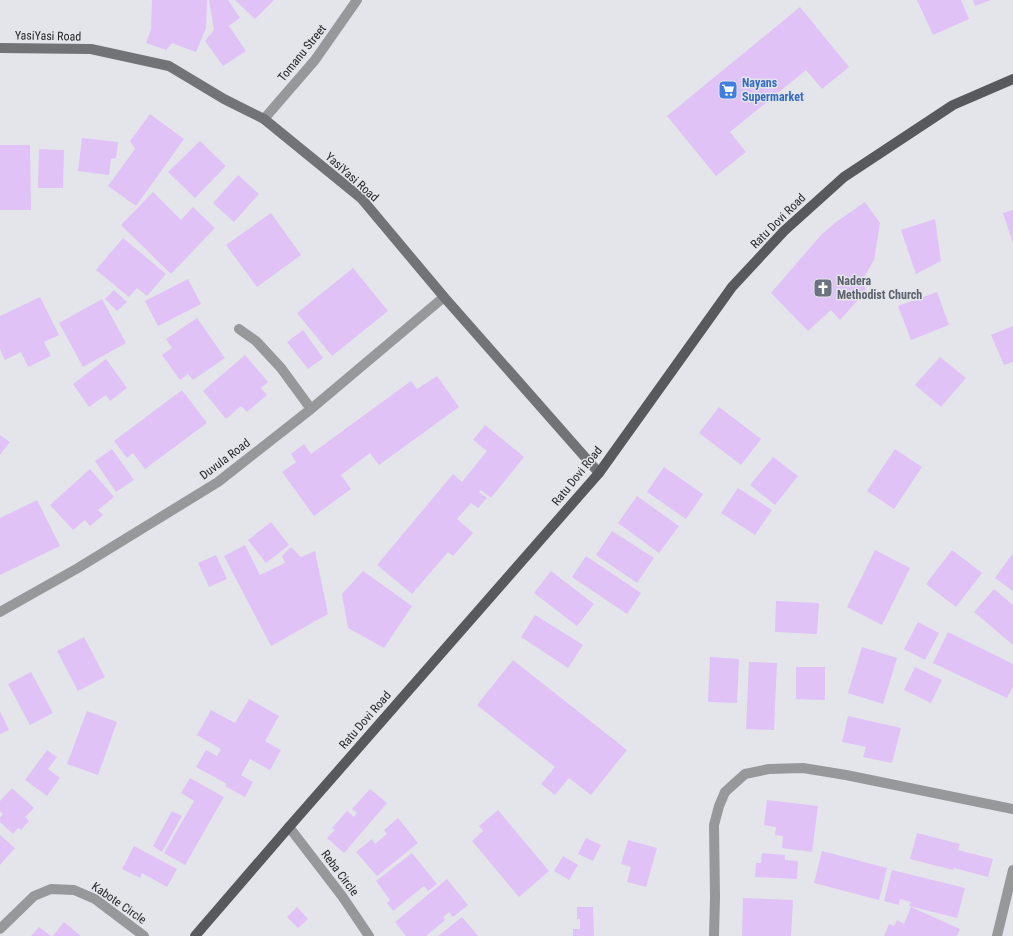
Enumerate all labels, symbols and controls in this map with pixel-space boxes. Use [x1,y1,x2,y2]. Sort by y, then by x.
street label: Tomanu Street [275,21,329,84]
street label: YasiYasi Road [15,28,81,44]
place label: Nayans Supermarket [742,76,804,104]
supermarket icon: Nayans Supermarket [717,79,739,101]
street label: YasiYasi Road [323,150,381,204]
street label: Ratu Dovi Road [748,191,808,251]
place label: Nadera Methodist Church [837,274,922,302]
church icon: Nadera Methodist Church [812,277,834,299]
street label: Duvula Road [197,436,253,482]
street label: Ratu Dovi Road [549,444,605,508]
street label: Ratu Dovi Road [336,688,394,752]
street label: Reba Circle [318,847,362,899]
street label: Kabote Circle [89,879,149,927]

